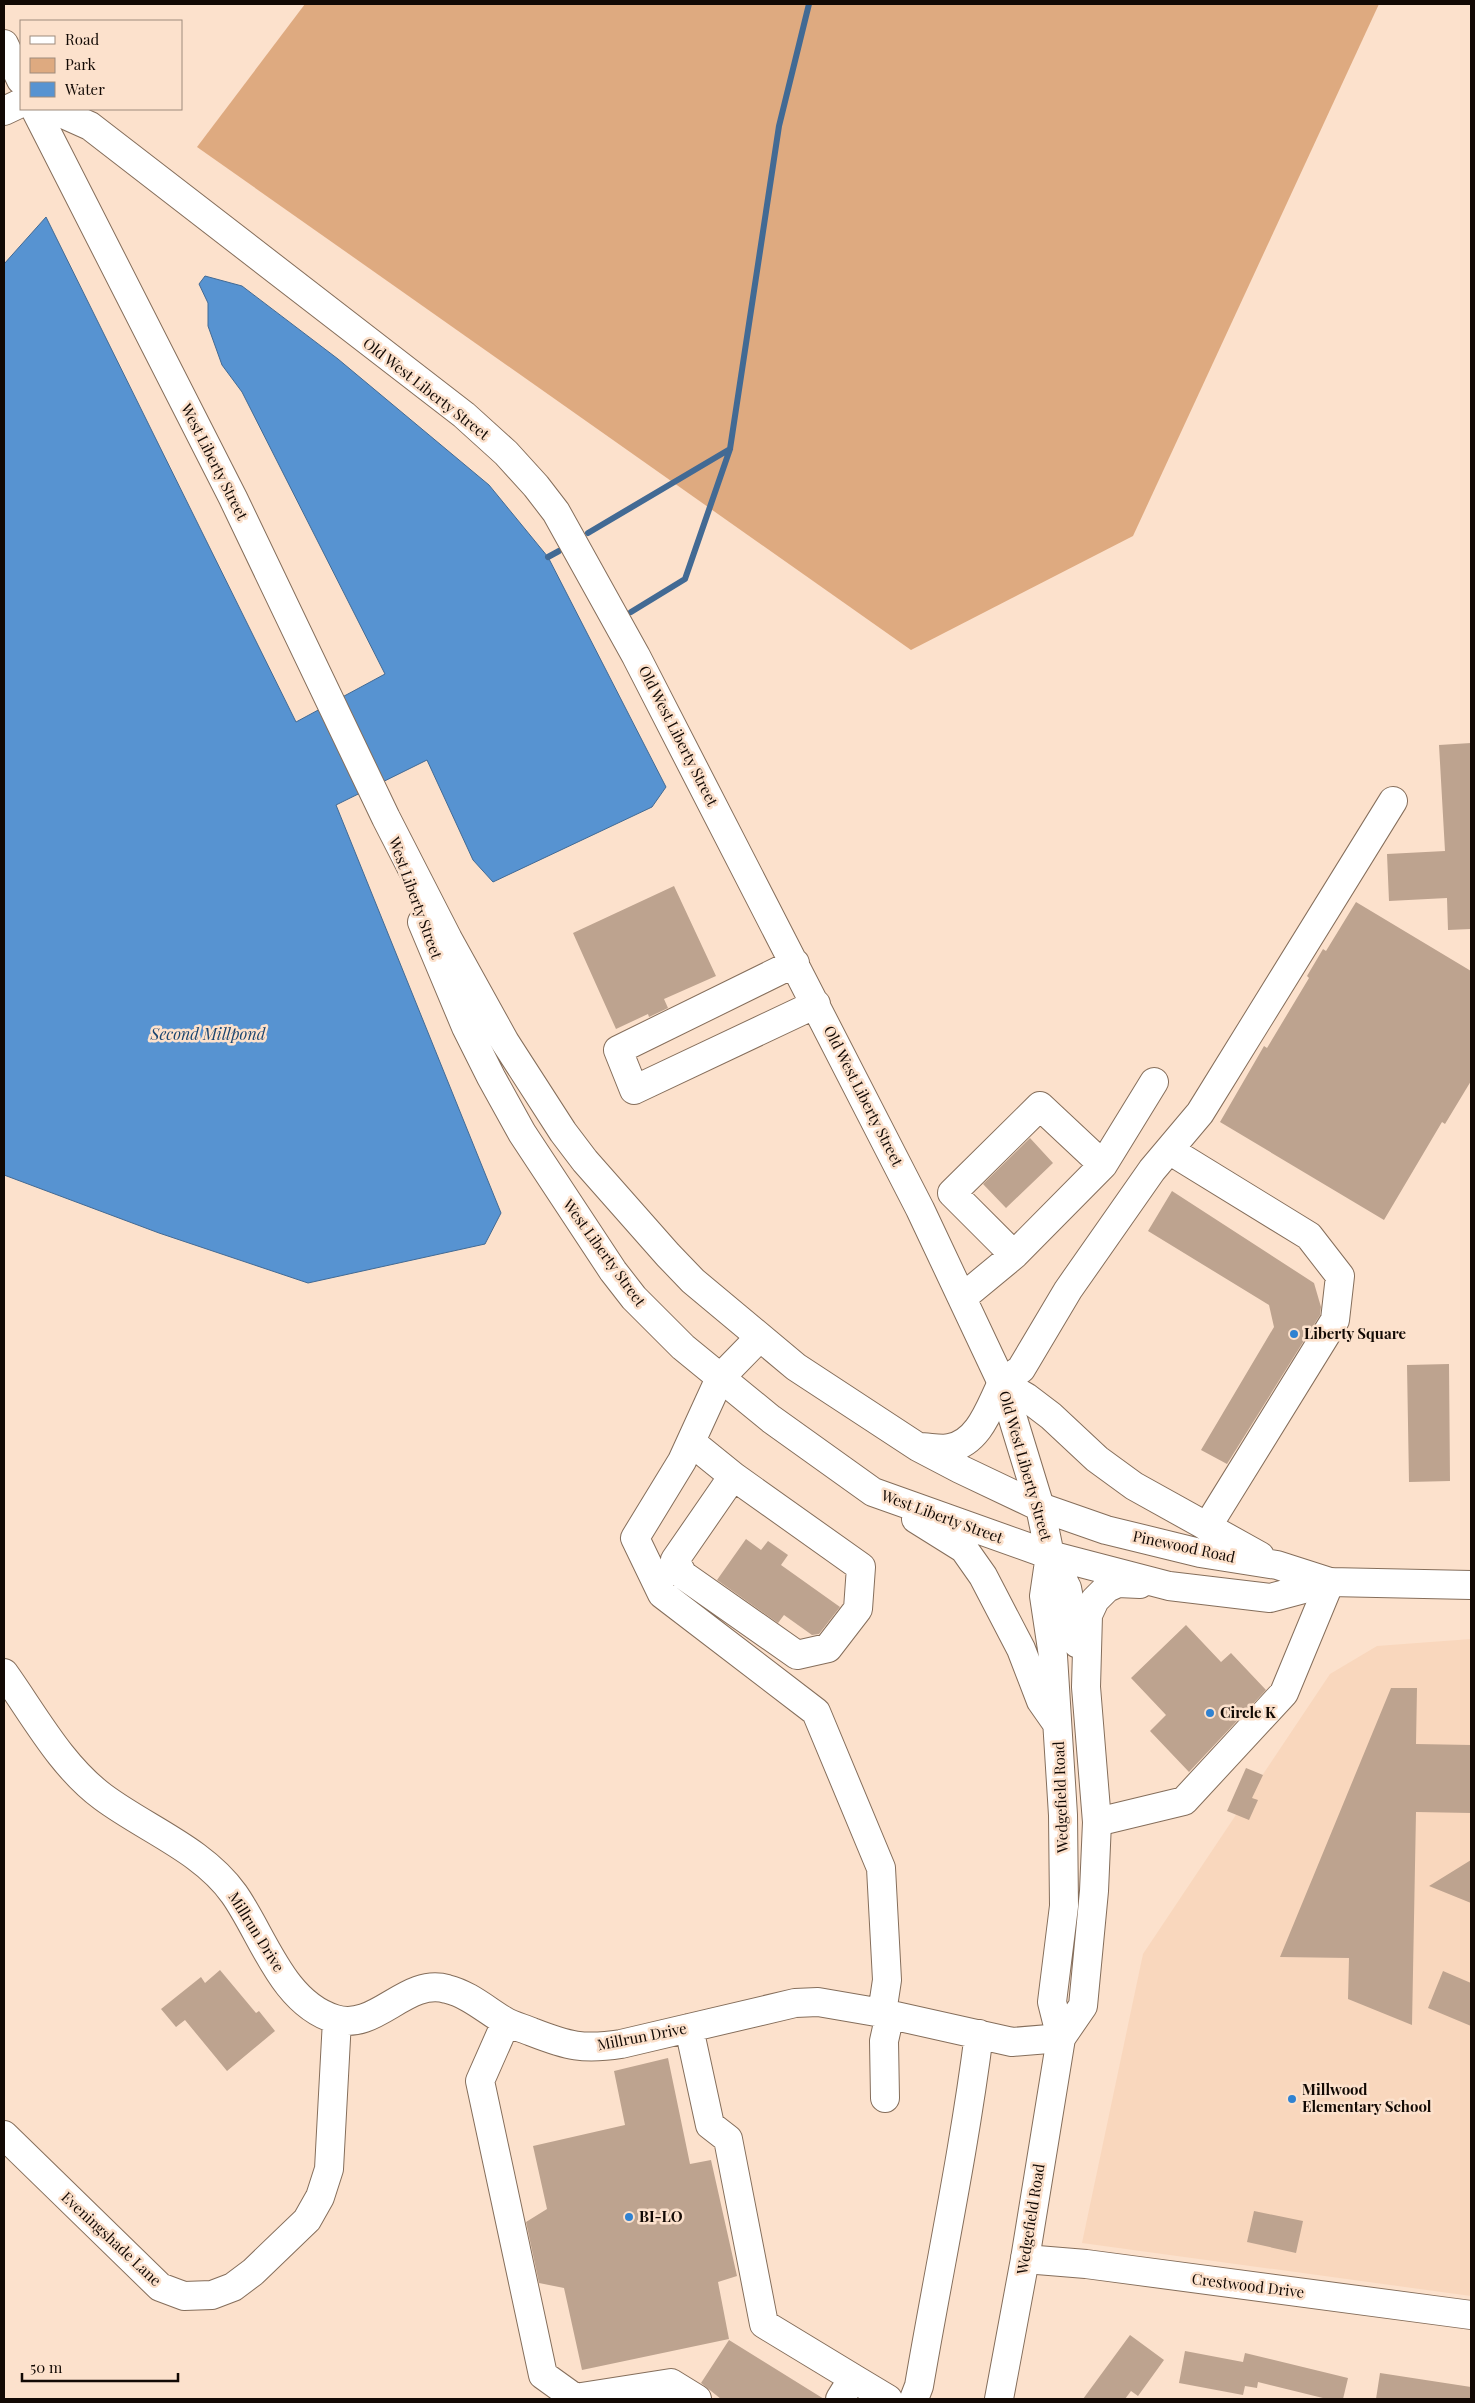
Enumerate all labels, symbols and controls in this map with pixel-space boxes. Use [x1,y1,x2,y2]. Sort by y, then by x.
legend [20,20,182,110]
text: Road [65,29,99,49]
text: Park [65,54,97,74]
text: Water [64,79,105,99]
street label: Old West Liberty Street [359,333,494,444]
street label: West Liberty Street [176,399,253,524]
street label: Old West Liberty Street [635,662,723,810]
street label: West Liberty Street [384,833,447,962]
street label: Old West Liberty Street [820,1022,908,1170]
water label: Second Millpond [150,1023,267,1044]
street label: West Liberty Street [558,1194,651,1311]
place label: Liberty Square [1304,1323,1406,1343]
marker: Liberty Square [1288,1328,1300,1340]
street label: Old West Liberty Street [995,1388,1057,1544]
street label: West Liberty Street [878,1484,1007,1548]
street label: Pinewood Road [1131,1525,1237,1567]
place label: Circle K [1220,1702,1276,1722]
marker: Circle K [1204,1707,1216,1719]
street label: Wedgefield Road [1048,1741,1072,1854]
street label: Millrun Drive [224,1888,289,1975]
street label: Millrun Drive [595,2018,688,2055]
place label: Millwood Elementary School [1302,2079,1432,2116]
marker: Millwood Elementary School [1286,2093,1298,2105]
street label: Wedgefield Road [1011,2162,1049,2277]
street label: Eveningshade Lane [57,2187,166,2290]
place label: BI-LO [639,2206,683,2226]
marker: BI-LO [623,2211,635,2223]
street label: Crestwood Drive [1191,2268,1306,2302]
scale bar [22,2350,179,2382]
text: 50 m [30,2357,63,2377]

